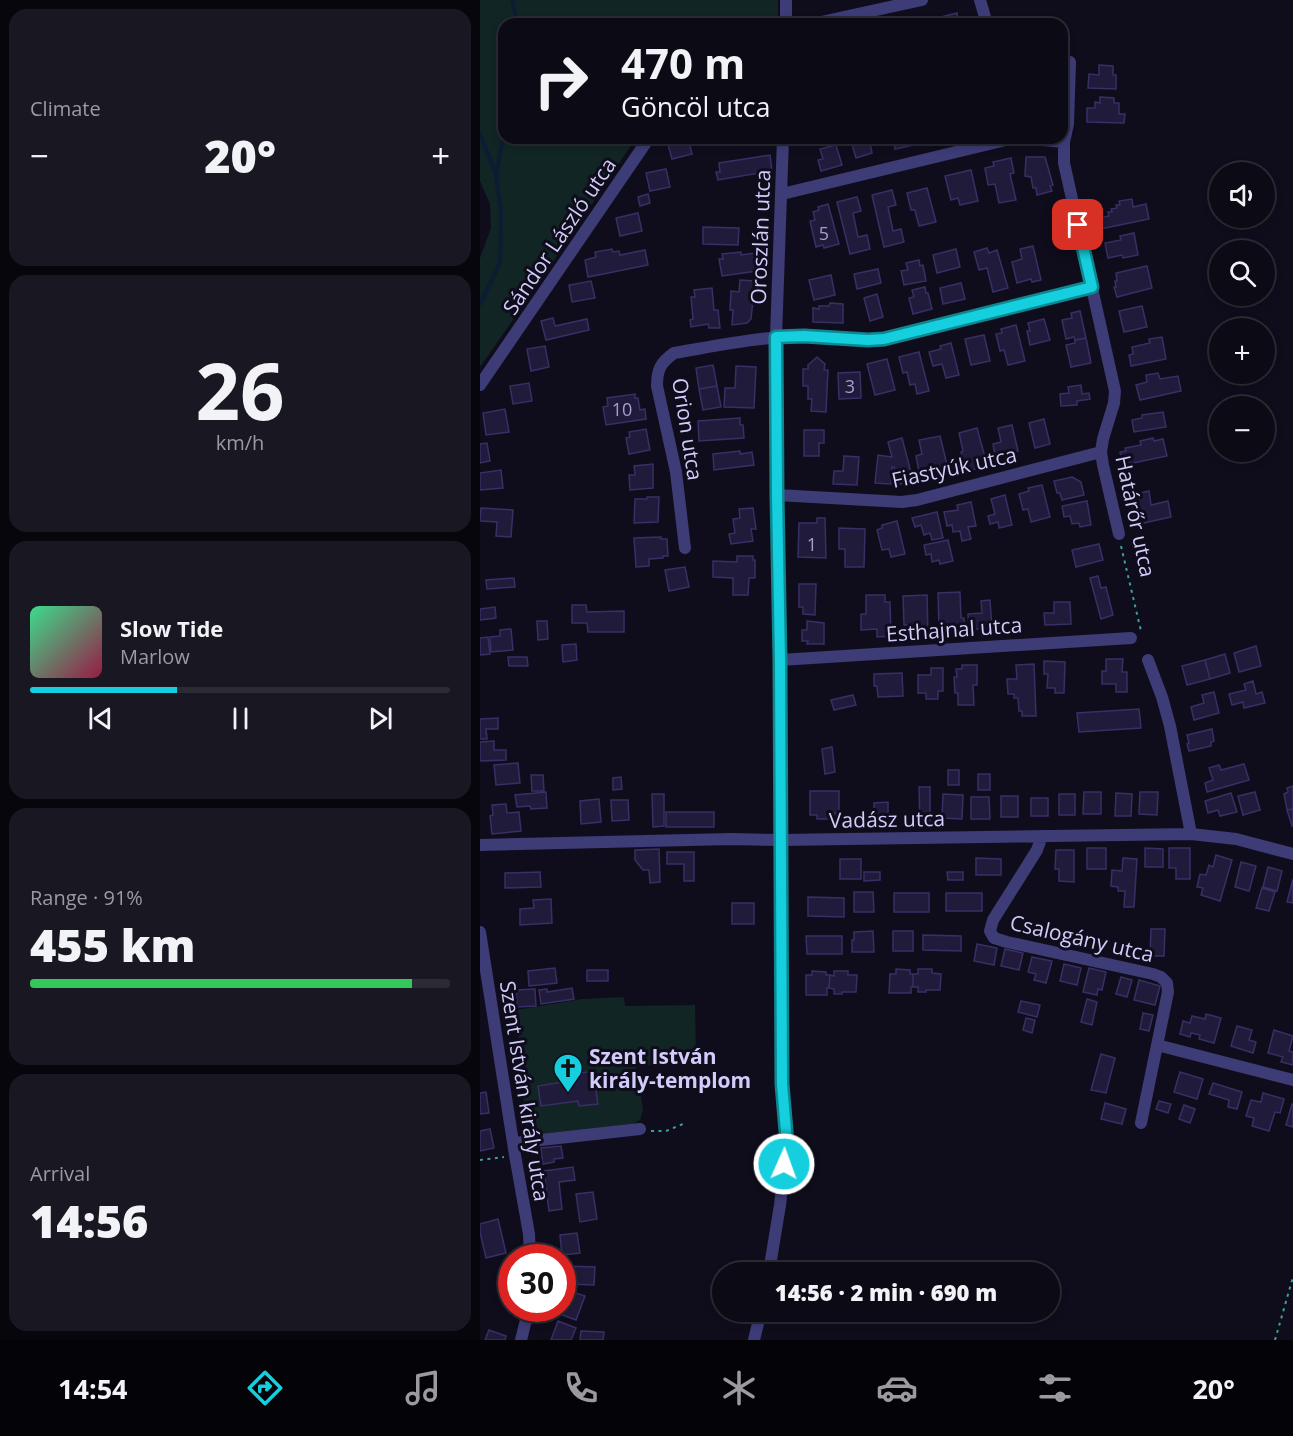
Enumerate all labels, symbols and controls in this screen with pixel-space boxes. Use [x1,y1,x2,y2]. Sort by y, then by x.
text: 470 m [621,34,745,91]
icon: right [522,42,600,120]
text: Göncöl utca [621,88,771,125]
text: Climate [30,95,101,122]
text: 20° [204,125,276,186]
text: − [30,133,49,178]
text: + [431,133,450,178]
street label: Sándor László utca [496,152,622,320]
map controls [1209,162,1275,462]
button: sound [1209,162,1275,228]
street label: Oroszlán utca [744,169,776,305]
pin [1052,199,1103,250]
icon: arrive [1061,208,1094,241]
house number: 5 [819,221,829,245]
button: search [1209,240,1275,306]
button: + [1209,318,1275,384]
text: 26 [195,337,285,443]
house number: 3 [845,374,855,398]
street label: Orion utca [666,376,710,482]
button: − [1209,396,1275,462]
house number: 10 [612,397,632,421]
text: km/h [216,429,264,456]
street label: Fiastyúk utca [889,440,1019,494]
street label: Határőr utca [1109,453,1163,579]
house number: 1 [807,532,817,556]
street label: Esthajnal utca [885,610,1023,648]
text: Slow Tide [120,613,223,643]
text: Marlow [120,643,190,670]
icon: previous [84,702,117,735]
icon: pause [224,702,257,735]
icon: next [364,702,397,735]
street label: Vadász utca [829,804,945,834]
text: Range · 91% [30,884,143,911]
street label: Csalogány utca [1007,908,1157,968]
text: 455 km [30,914,195,975]
street label: Szent István király utca [494,979,556,1203]
place label: Szent István király-templom [589,1042,751,1094]
church icon: Szent István király-templom [552,1052,584,1094]
position arrow [752,1132,816,1196]
text: Arrival [30,1160,90,1187]
text: 14:56 [30,1190,148,1251]
speed limit sign: 30 [498,1244,576,1322]
text: 14:56 · 2 min · 690 m [775,1277,997,1307]
icon: directions [244,1367,286,1409]
icon: music [402,1367,444,1409]
icon: phone [560,1367,602,1409]
icon: climate [718,1367,760,1409]
icon: car [876,1367,918,1409]
icon: filters [1034,1367,1076,1409]
text: 14:54 [58,1370,128,1407]
text: 20° [1192,1370,1235,1407]

